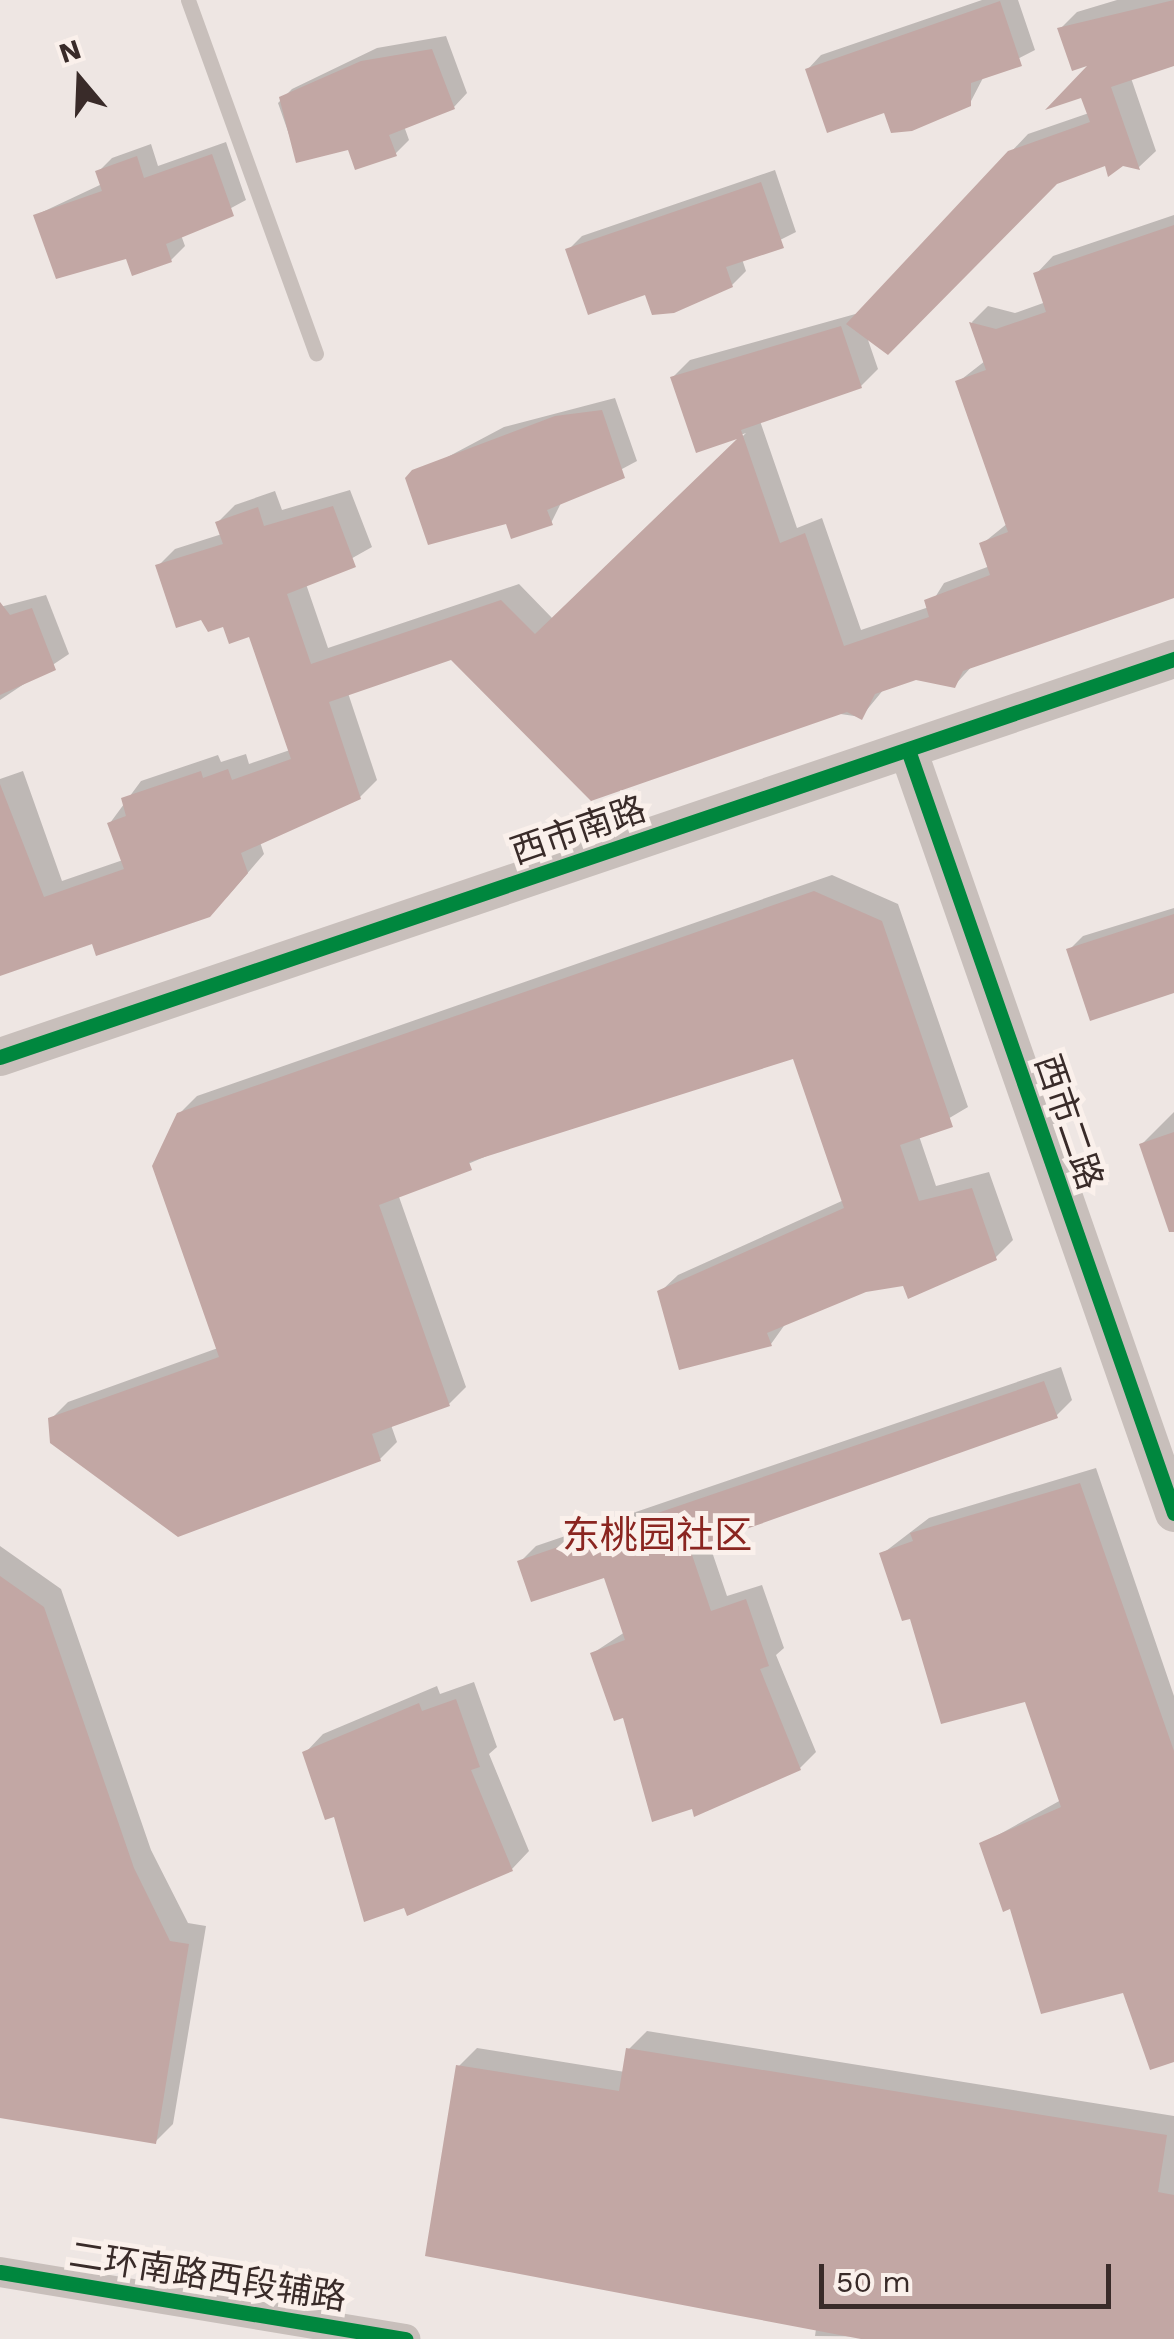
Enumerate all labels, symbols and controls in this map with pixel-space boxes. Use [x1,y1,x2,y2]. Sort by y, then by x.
north arrow [30,30,130,130]
text: N [55,32,85,70]
street label: 西市南路 [505,787,651,873]
street label: 西市二路 [1026,1049,1112,1195]
district label: 东桃园社区 [562,1513,752,1559]
street label: 二环南路西段辅路 [66,2233,350,2319]
scale bar [824,2244,1116,2306]
text: 50 m [836,2264,911,2299]

